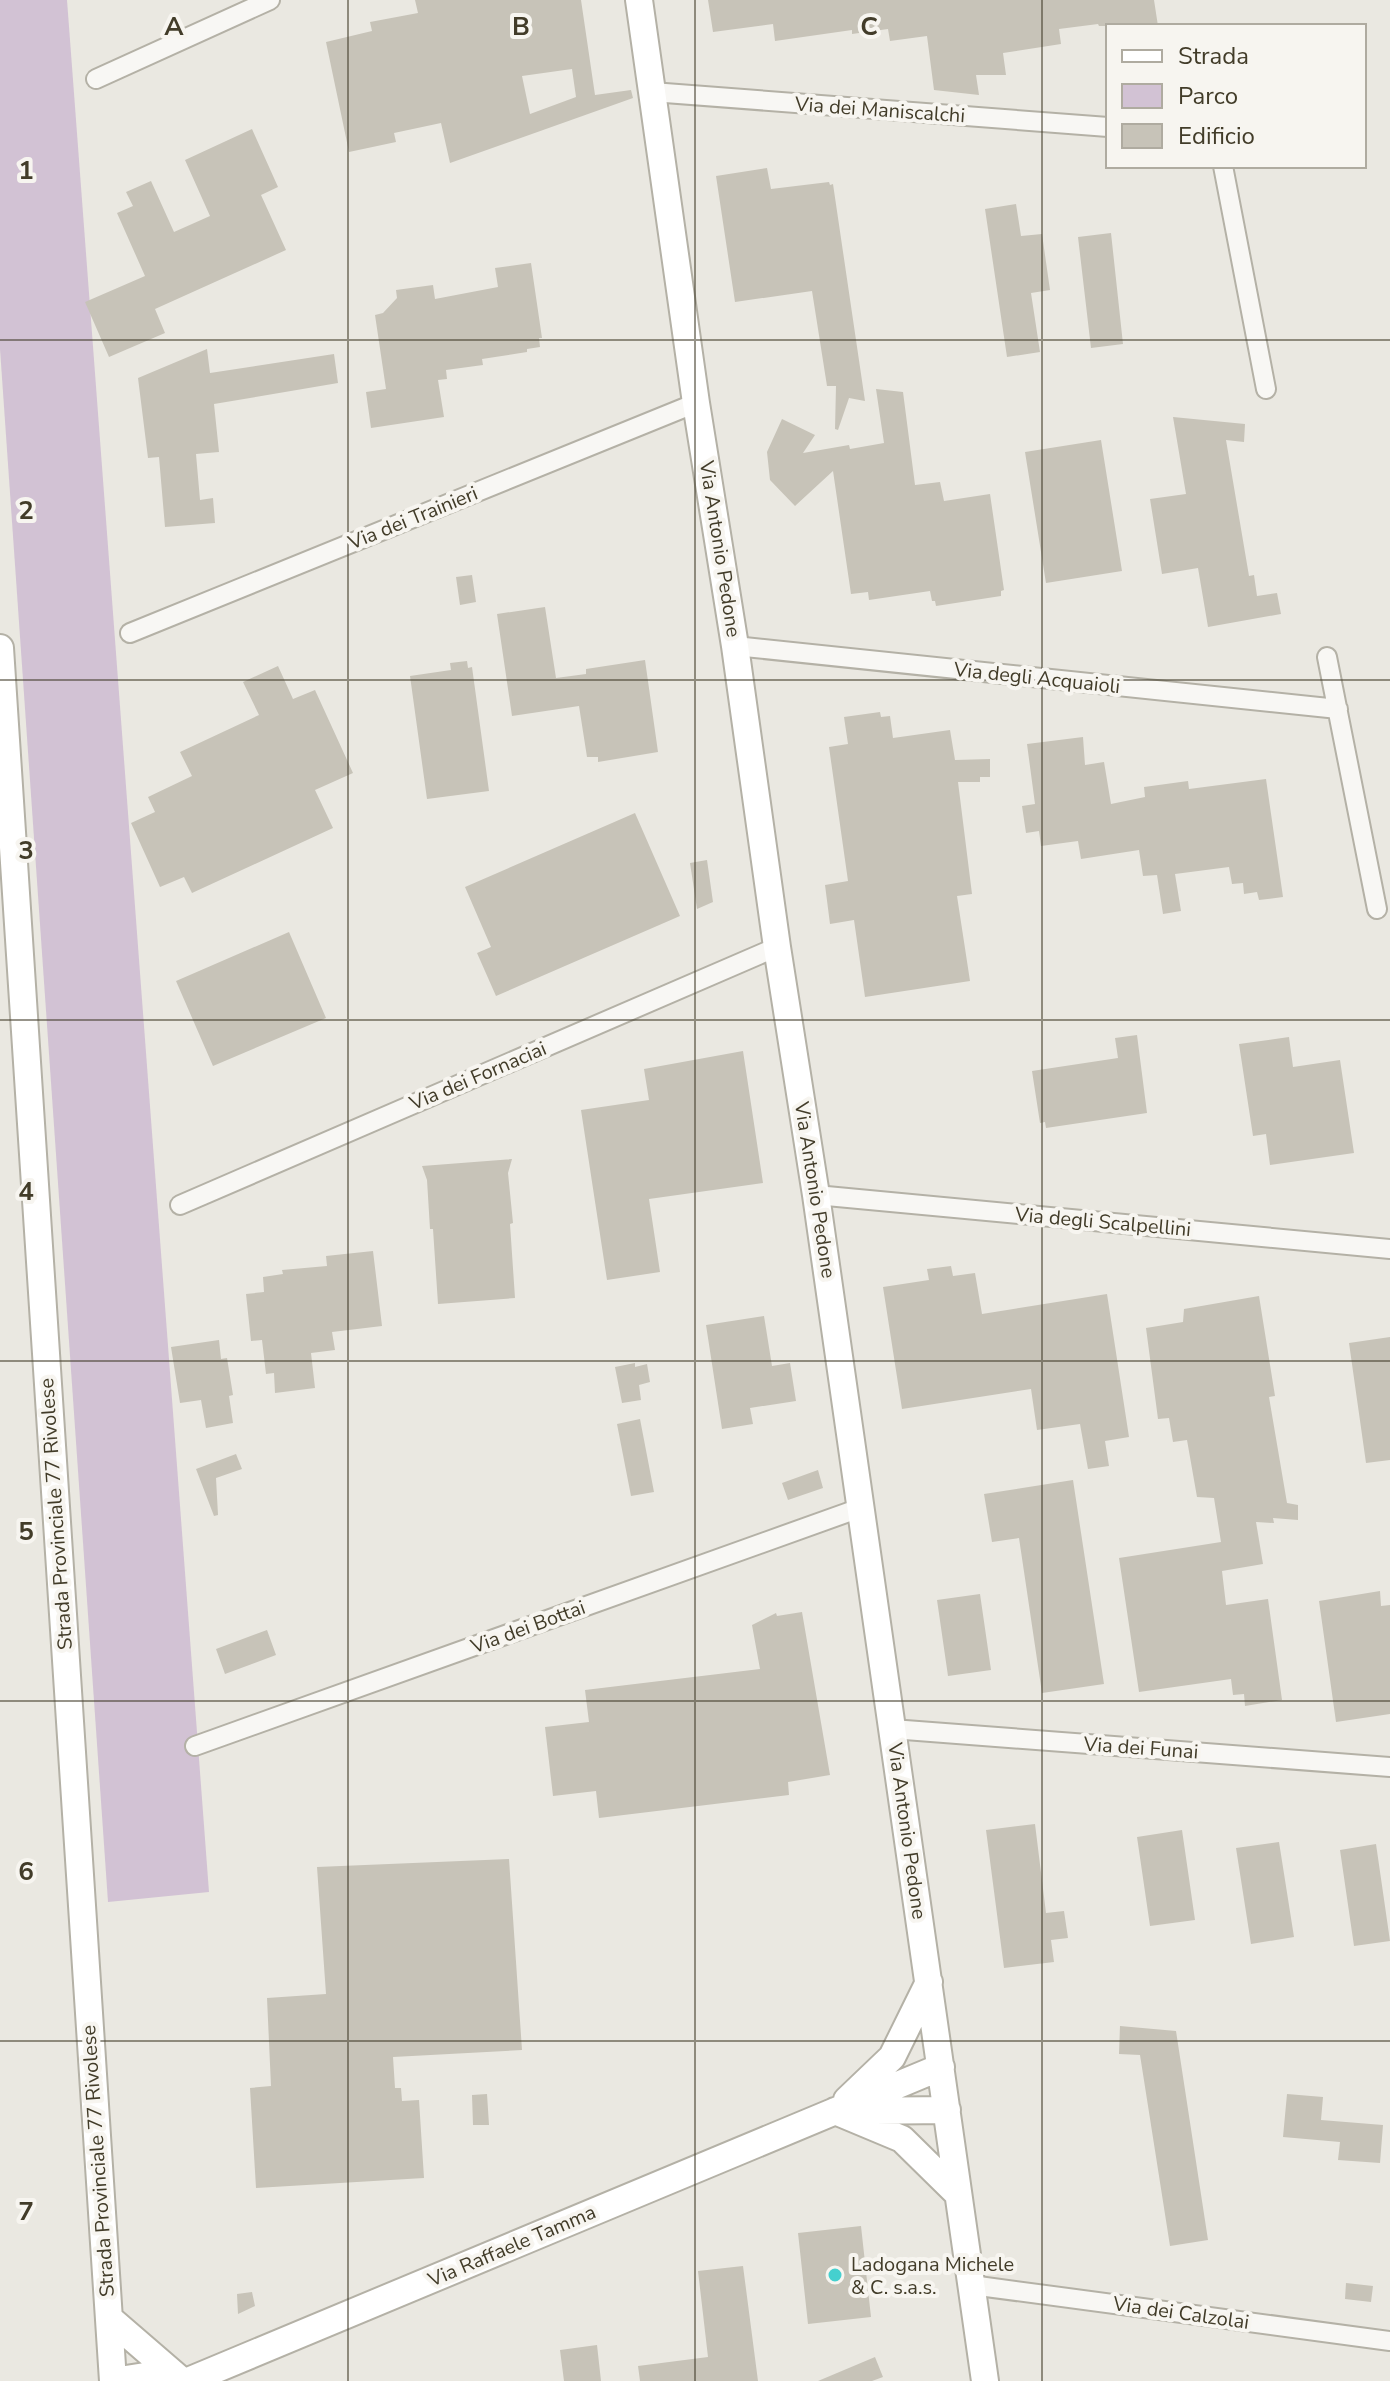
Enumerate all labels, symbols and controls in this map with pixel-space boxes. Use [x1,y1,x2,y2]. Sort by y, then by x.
text: A [164,9,184,44]
text: B [512,9,530,44]
text: C [860,9,878,44]
legend [1106,24,1366,168]
text: Strada [1178,40,1249,72]
text: Parco [1178,80,1238,112]
street label: Via dei Maniscalchi [793,91,966,129]
text: Edificio [1178,120,1255,152]
text: 1 [18,153,34,188]
street label: Via Antonio Pedone [693,458,747,639]
street label: Via dei Trainieri [343,480,482,557]
text: 2 [18,493,34,528]
street label: Via degli Acquaioli [951,656,1122,700]
text: 3 [18,833,34,868]
street label: Via dei Fornaciai [405,1035,551,1117]
street label: Via Antonio Pedone [788,1099,842,1280]
text: 4 [18,1174,34,1209]
street label: Via degli Scalpellini [1013,1201,1192,1243]
street label: Strada Provinciale 77 Rivolese [33,1377,79,1651]
text: 5 [18,1514,34,1549]
street label: Via dei Bottai [466,1594,589,1661]
street label: Via dei Funai [1082,1730,1199,1765]
street label: Via Antonio Pedone [881,1740,933,1921]
text: 6 [18,1854,34,1889]
street label: Strada Provinciale 77 Rivolese [75,2024,121,2298]
text: 7 [18,2194,34,2229]
street label: Via Raffaele Tamma [423,2198,600,2294]
place label: Ladogana Michele & C. s.a.s. [851,2251,1014,2301]
marker: Ladogana Michele & C. s.a.s. [826,2266,844,2284]
street label: Via dei Calzolai [1110,2290,1251,2336]

